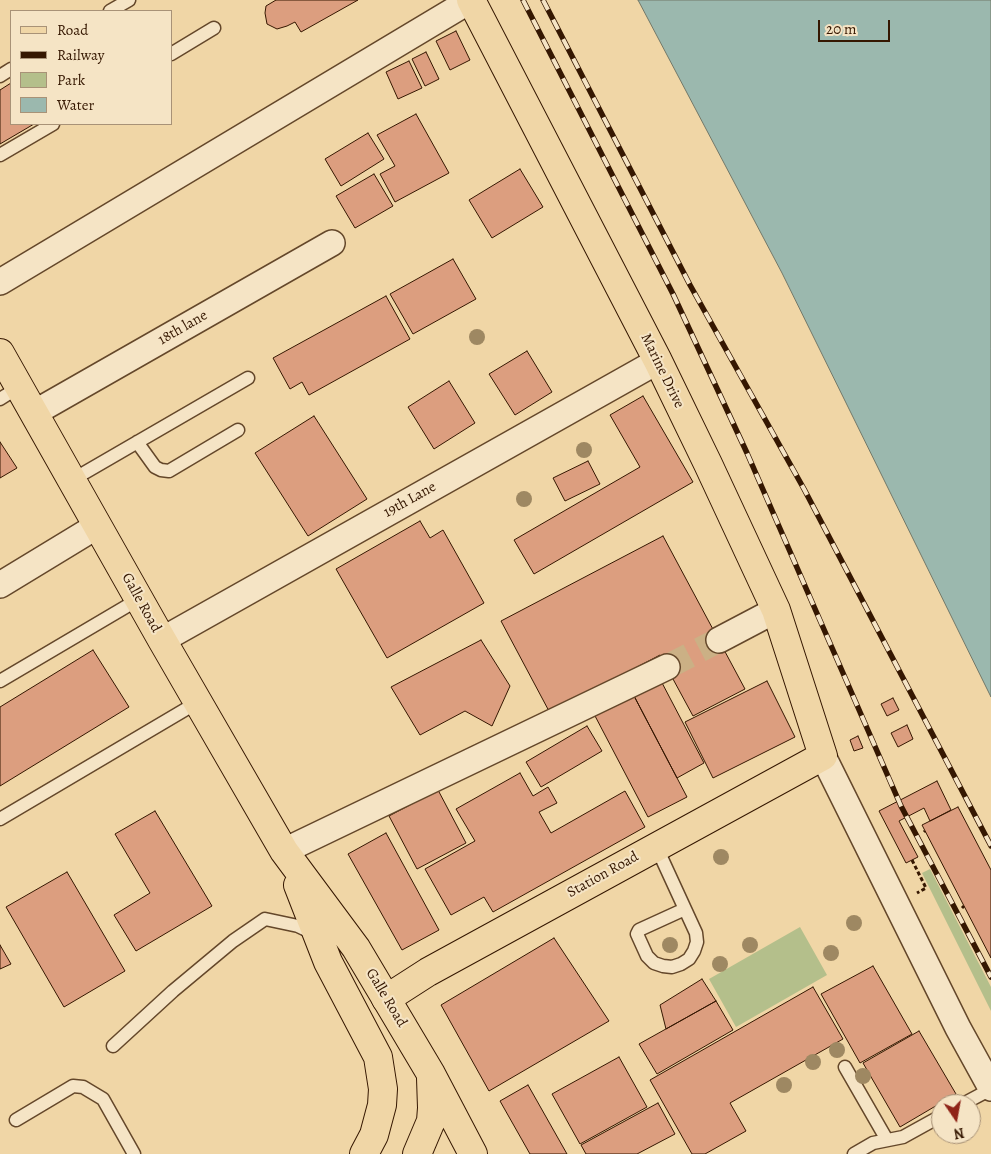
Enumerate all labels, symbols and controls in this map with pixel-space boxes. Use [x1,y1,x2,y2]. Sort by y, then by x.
legend [10,10,172,125]
scale bar [821,10,894,42]
text: 20 m [826,19,857,39]
text: Road [57,20,88,40]
text: Railway [57,45,104,65]
text: Park [57,70,85,90]
text: Water [57,95,94,115]
street label: 18th lane [155,307,211,349]
street label: Marine Drive [636,331,688,411]
street label: 19th Lane [381,478,439,522]
street label: Galle Road [117,570,165,636]
street label: Station Road [564,848,642,902]
street label: Galle Road [362,965,410,1031]
north arrow [931,1094,981,1144]
text: N [952,1123,966,1144]

